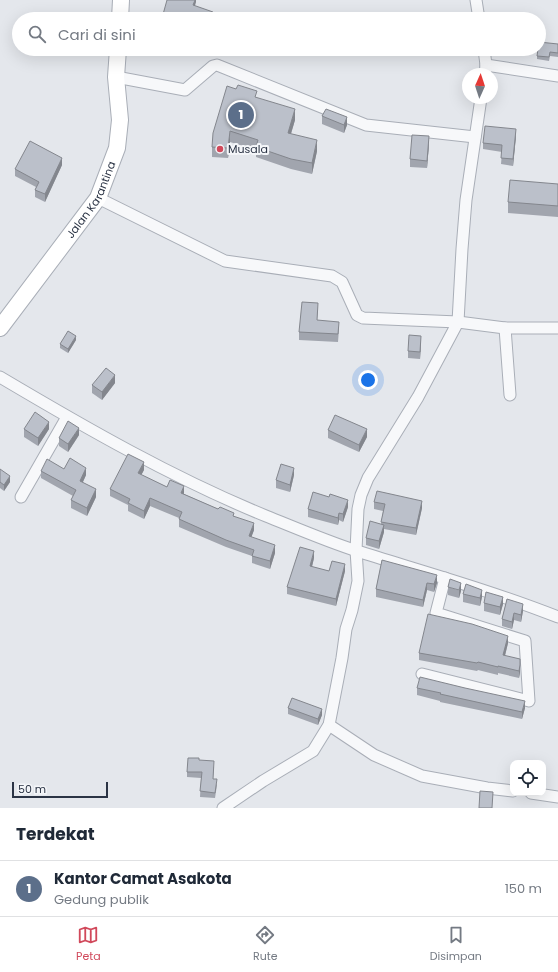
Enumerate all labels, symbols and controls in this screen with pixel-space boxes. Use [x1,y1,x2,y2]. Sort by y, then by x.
search box [12,12,546,56]
icon: search [26,23,48,45]
text: Cari di sini [58,24,136,45]
north arrow [462,68,498,104]
pin: 1 [228,100,254,130]
place label: Musala [228,141,268,157]
marker: Musala [215,144,225,154]
street label: Jalan Karantina [62,159,119,241]
your location [358,370,378,390]
map controls [510,760,546,796]
button: locate [510,760,546,796]
scale bar [12,780,108,799]
text: 50 m [18,781,46,797]
text: Terdekat [16,822,95,846]
text: Kantor Camat Asakota [54,868,232,889]
text: 1 [27,879,31,898]
text: 150 m [505,879,542,898]
text: Gedung publik [54,890,149,909]
tab: Peta [76,924,101,965]
tab: Rute [253,924,278,965]
tab: Disimpan [430,924,482,965]

